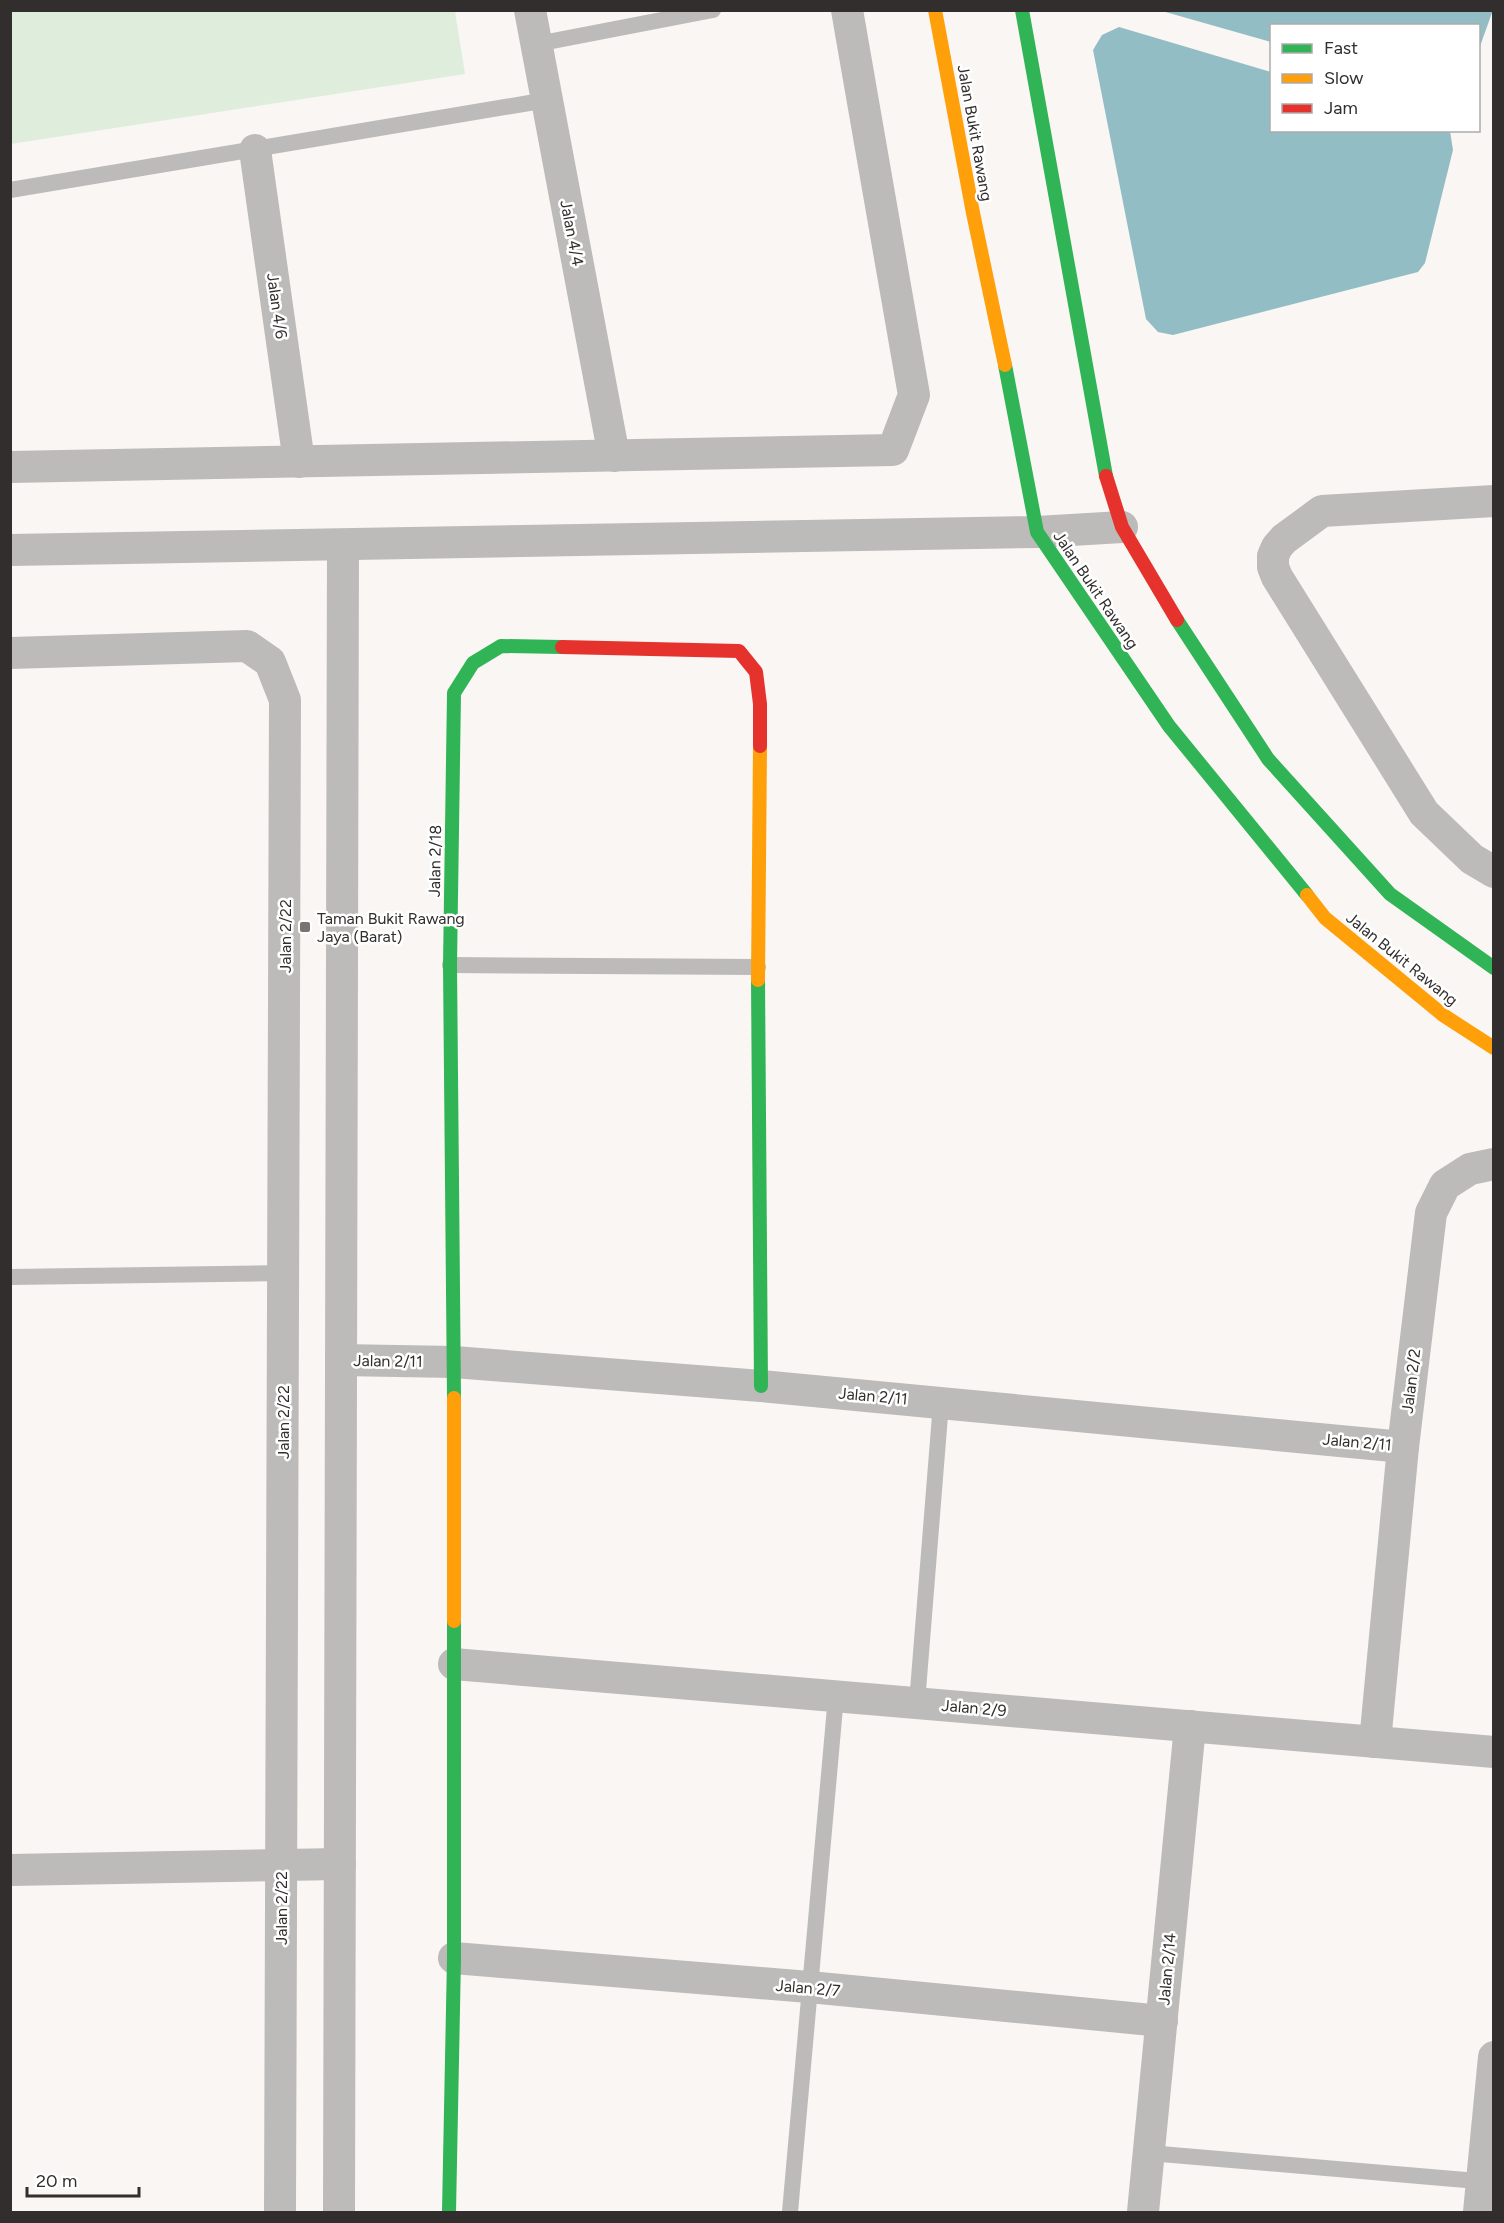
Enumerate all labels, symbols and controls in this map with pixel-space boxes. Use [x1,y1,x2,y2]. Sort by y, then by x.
legend [1270,24,1480,132]
text: Fast [1324,37,1358,59]
street label: Jalan Bukit Rawang [954,63,996,203]
text: Slow [1324,67,1363,89]
text: Jam [1324,97,1358,119]
street label: Jalan 4/4 [556,198,588,268]
street label: Jalan 4/6 [263,272,291,340]
street label: Jalan Bukit Rawang [1050,527,1142,653]
street label: Jalan 2/18 [425,825,445,897]
street label: Jalan 2/22 [276,899,295,973]
street label: Jalan Bukit Rawang [1342,908,1462,1010]
place label: Taman Bukit Rawang Jaya (Barat) [317,909,465,946]
marker: Taman Bukit Rawang Jaya (Barat) [298,920,312,934]
street label: Jalan 2/2 [1398,1348,1424,1414]
street label: Jalan 2/11 [353,1351,423,1371]
street label: Jalan 2/11 [838,1384,908,1408]
street label: Jalan 2/22 [274,1385,293,1459]
street label: Jalan 2/11 [1322,1430,1392,1454]
street label: Jalan 2/9 [941,1696,1007,1720]
street label: Jalan 2/22 [272,1871,291,1945]
street label: Jalan 2/14 [1154,1932,1180,2006]
street label: Jalan 2/7 [775,1976,841,2000]
scale bar [27,2160,140,2198]
text: 20 m [36,2170,77,2192]

